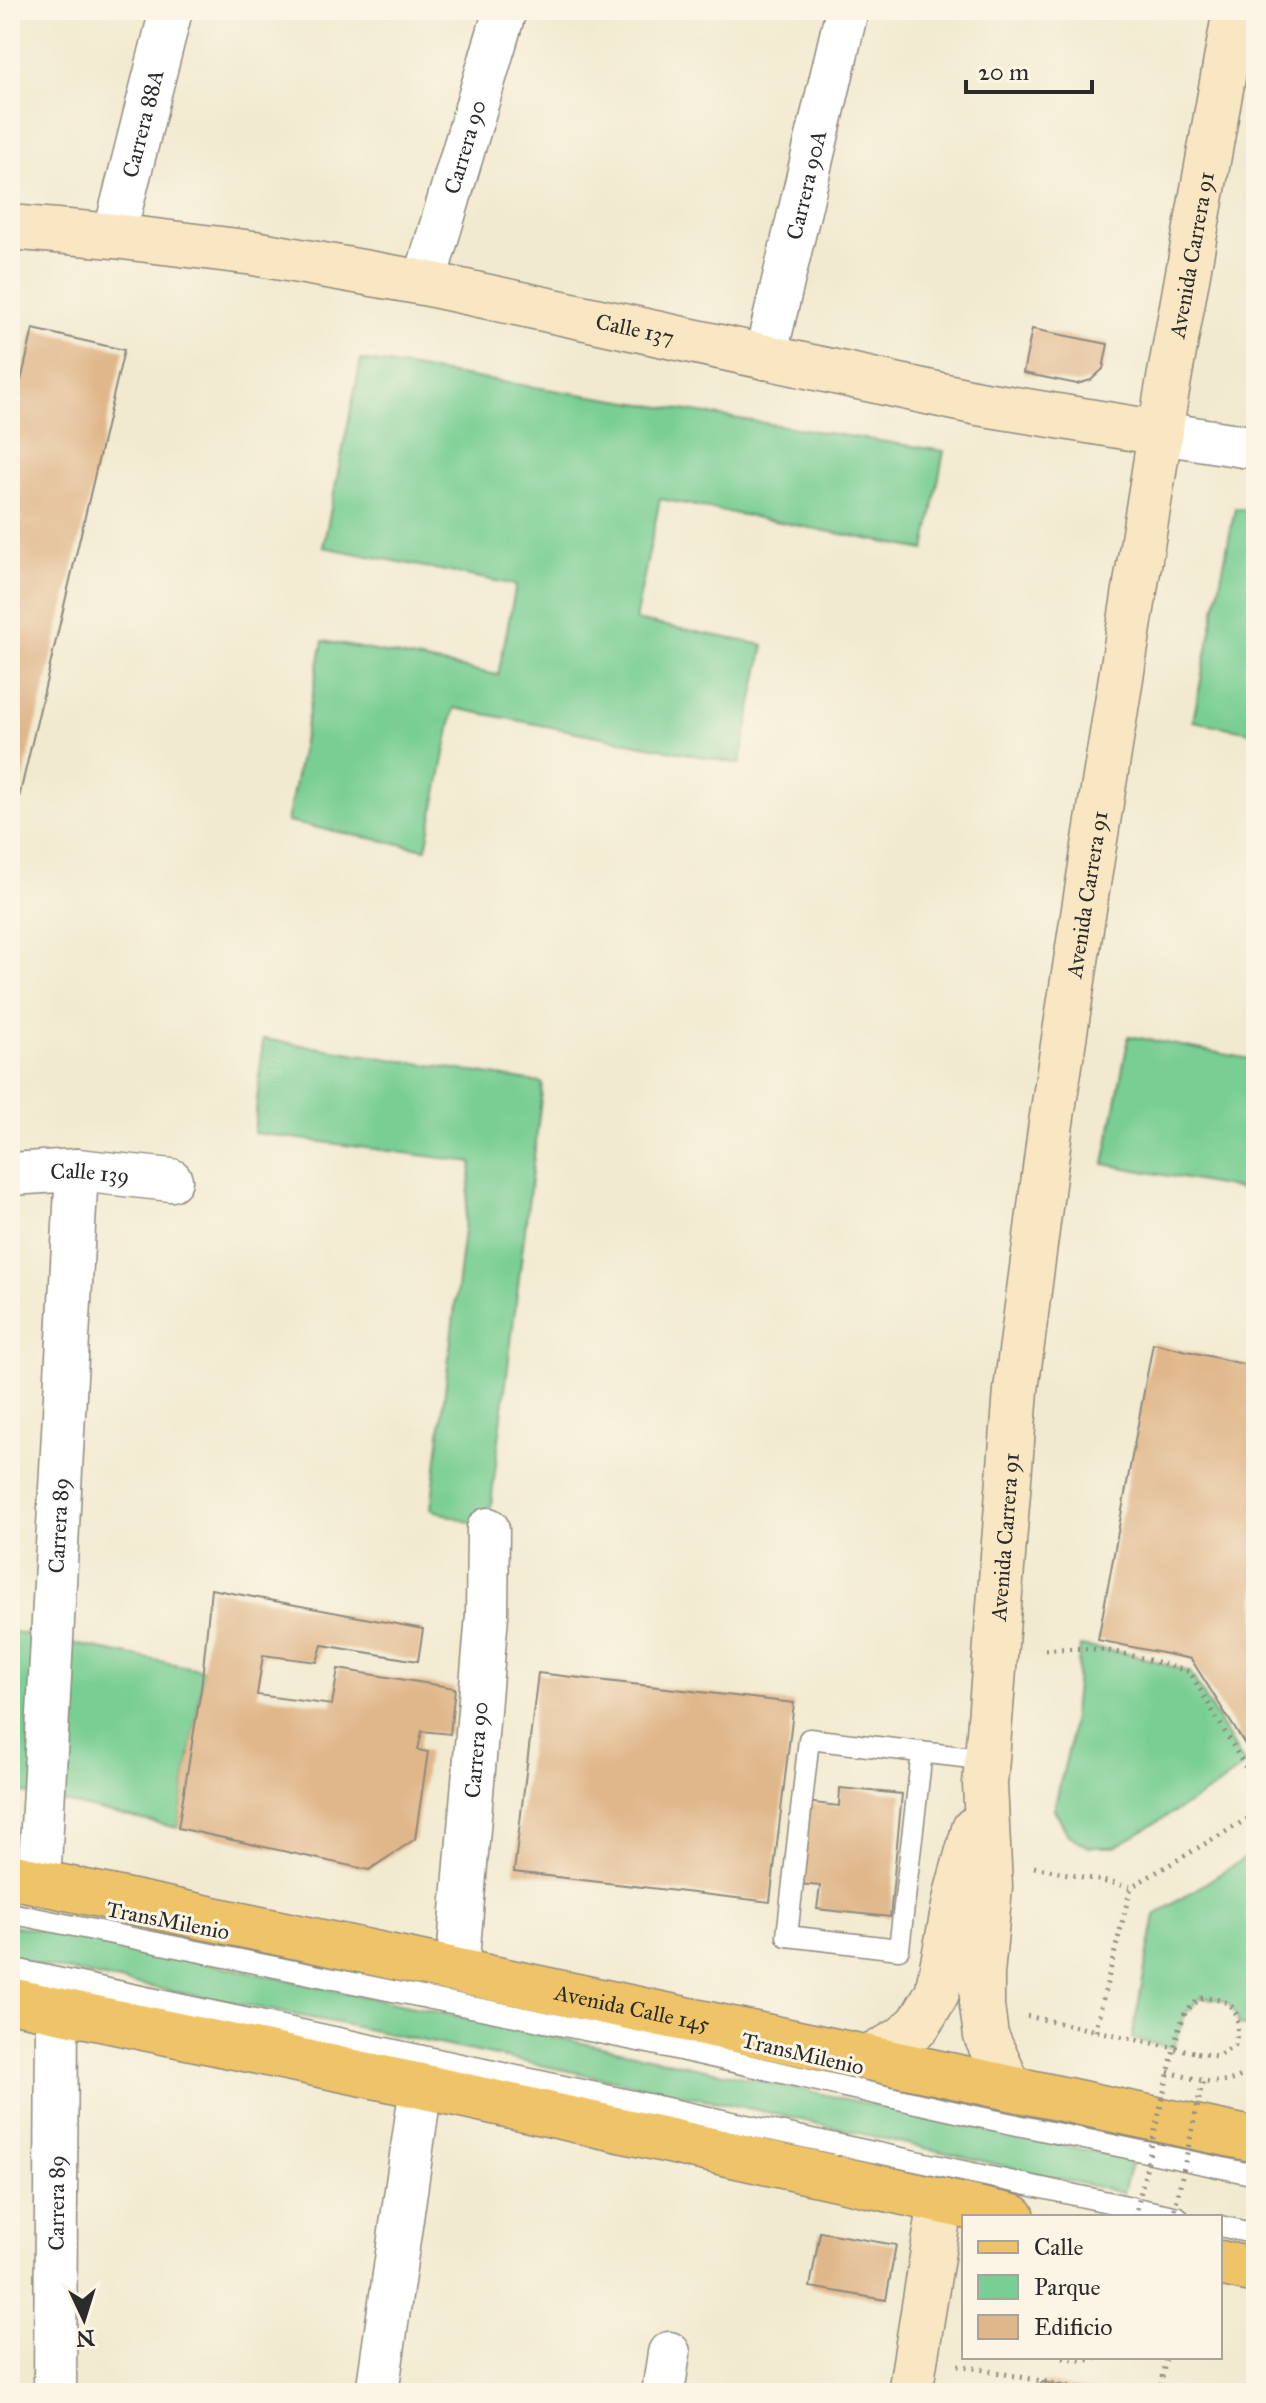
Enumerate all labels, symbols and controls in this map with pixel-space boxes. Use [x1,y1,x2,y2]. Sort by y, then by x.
scale bar [966,44,1092,94]
text: 20 m [978,57,1029,87]
street label: Carrera 88A [116,67,169,180]
street label: Carrera 90 [438,97,492,197]
street label: Carrera 90A [780,127,832,242]
street label: Avenida Carrera 91 [1163,169,1220,341]
street label: Calle 137 [593,308,677,351]
street label: Avenida Carrera 91 [1060,809,1114,981]
street label: Calle 139 [49,1157,131,1189]
street label: Avenida Carrera 91 [985,1452,1025,1623]
street label: Carrera 89 [43,1477,75,1574]
street label: Carrera 90 [459,1700,494,1799]
street label: TransMilenio [104,1895,232,1946]
street label: Avenida Calle 145 [551,1979,712,2038]
street label: TransMilenio [739,2026,867,2081]
street label: Carrera 89 [43,2155,70,2251]
legend [962,2215,1222,2359]
text: Calle [1034,2232,1083,2262]
text: Parque [1034,2272,1101,2302]
north arrow [44,2279,124,2359]
text: Edificio [1034,2312,1113,2342]
text: N [75,2324,96,2353]

